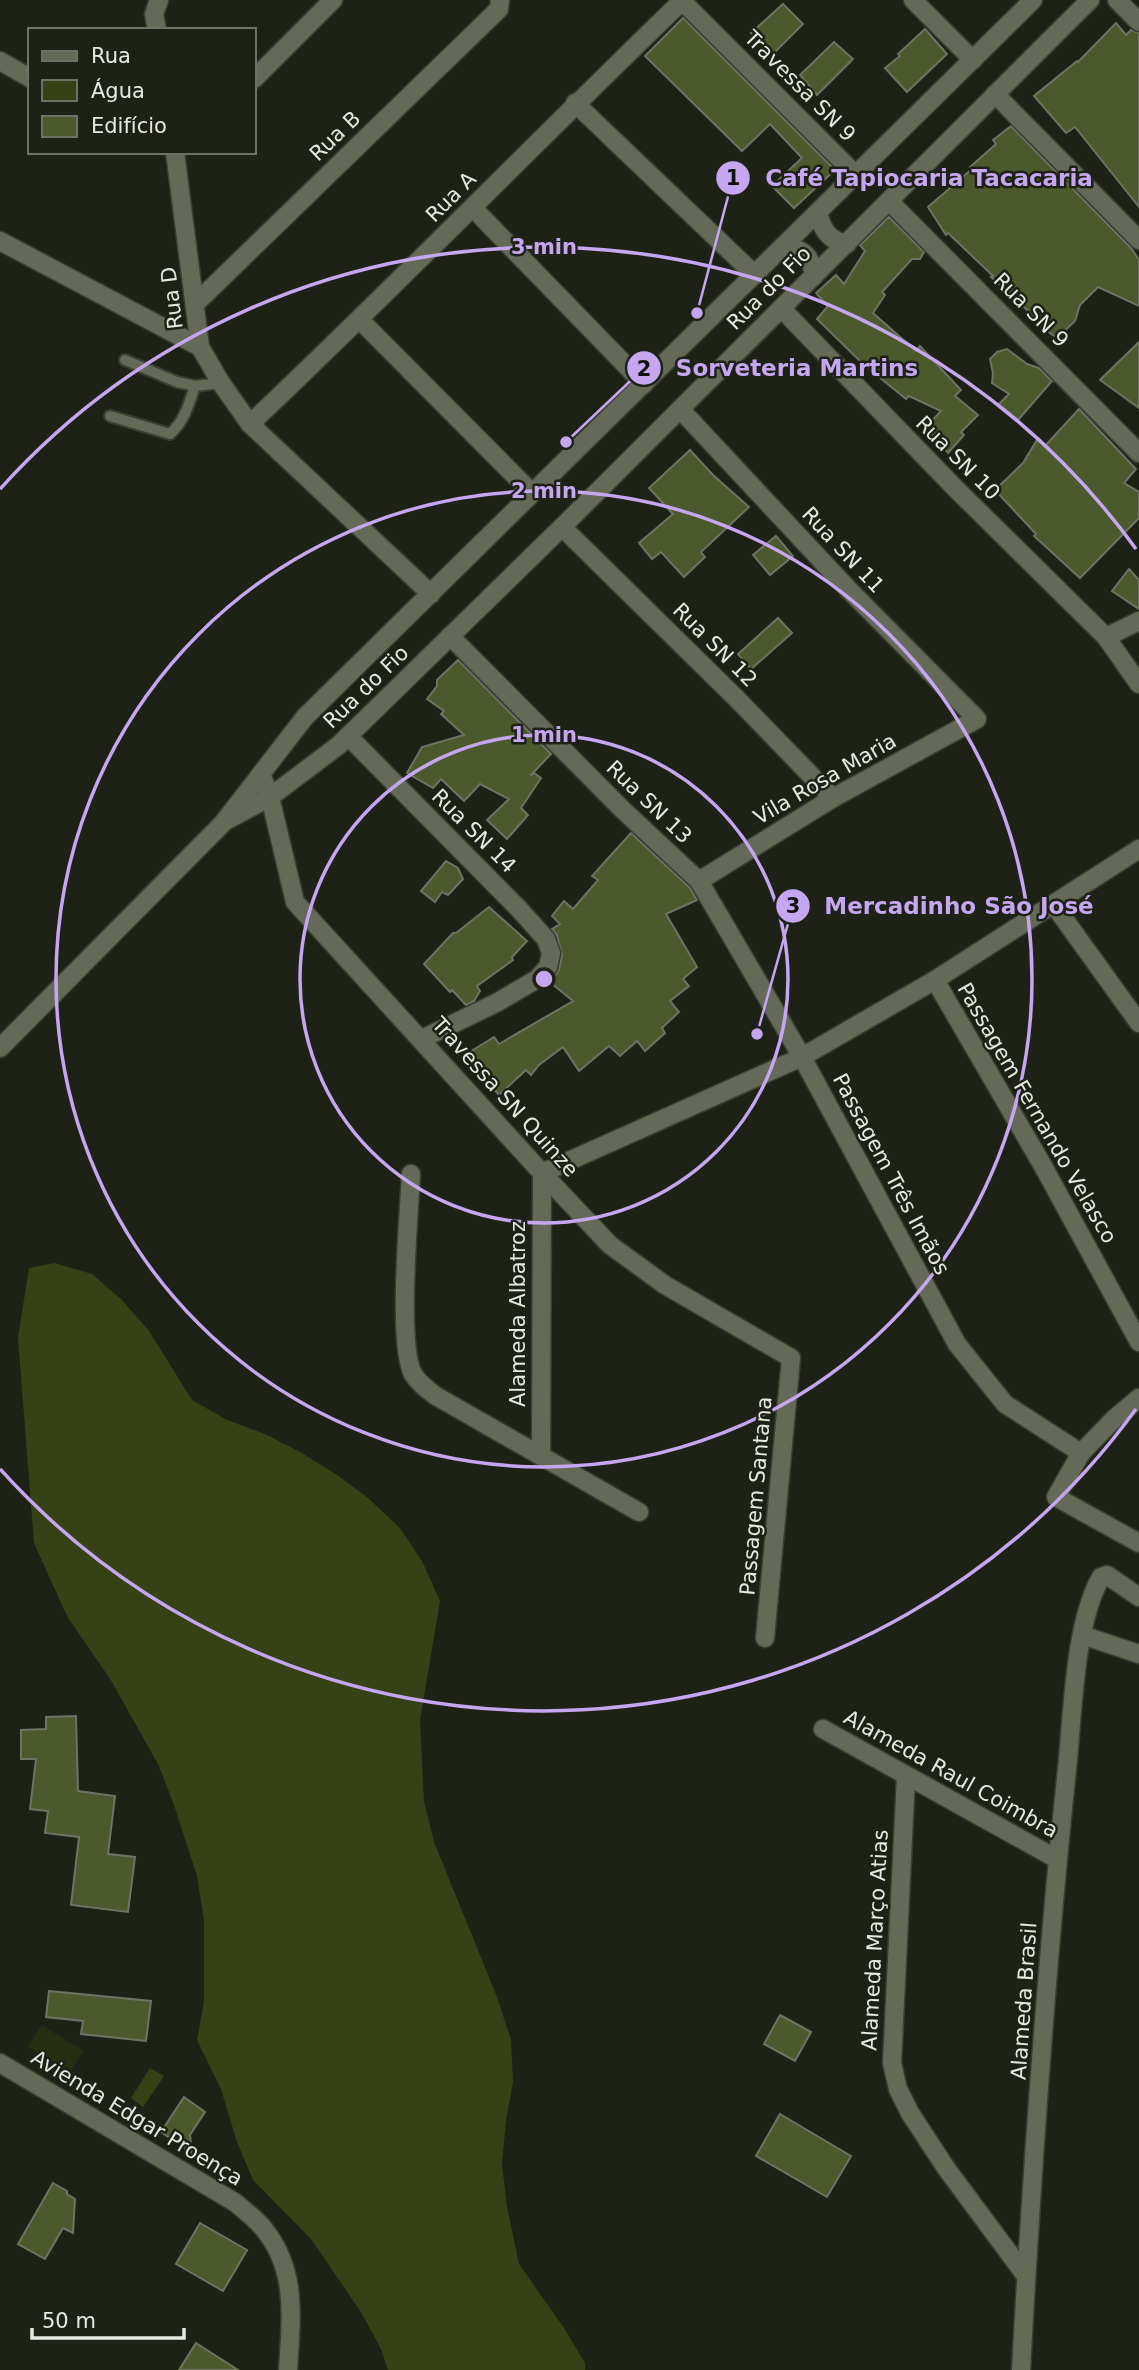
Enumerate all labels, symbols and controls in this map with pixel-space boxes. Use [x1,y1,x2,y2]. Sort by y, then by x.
street label: Travessa SN 9 [739,25,860,146]
legend [28,28,256,154]
text: Rua [91,44,131,68]
text: Água [91,78,145,103]
street label: Rua B [305,106,365,166]
text: Edifício [91,114,167,138]
callout: Café Tapiocaria Tacacaria [716,156,1106,200]
text: Café Tapiocaria Tacacaria [765,165,1093,191]
text: 1 [726,166,740,190]
street label: Rua A [421,167,481,227]
text: 3 min [511,235,577,259]
street label: Rua do Fio [722,241,816,335]
street label: Rua D [156,265,188,331]
street label: Rua SN 9 [989,268,1073,352]
callout: Sorveteria Martins [627,346,932,390]
text: Sorveteria Martins [676,355,918,381]
text: 2 [637,357,651,381]
street label: Rua SN 10 [911,411,1005,505]
text: 2 min [511,479,577,503]
street label: Rua SN 11 [797,502,889,598]
street label: Rua SN 12 [668,598,762,692]
street label: Rua do Fio [319,641,413,733]
text: 1 min [511,723,577,747]
street label: Vila Rosa Maria [750,728,900,830]
street label: Rua SN 13 [601,756,697,848]
street label: Rua SN 14 [427,784,521,878]
callout: Mercadinho São José [776,884,1108,928]
text: Mercadinho São José [824,893,1094,919]
text: 3 [786,894,800,918]
centre of rings [532,967,556,991]
street label: Passagem Fernando Velasco [952,978,1122,1248]
street label: Travessa SN Quinze [426,1011,583,1182]
street label: Passagem Três Imãos [828,1069,954,1279]
street label: Alameda Albatroz [506,1221,530,1407]
street label: Passagem Santana [735,1396,777,1596]
street label: Alameda Raul Coimbra [840,1705,1062,1843]
street label: Alameda Março Atias [857,1829,893,2051]
street label: Alameda Brasil [1007,1921,1041,2081]
street label: Avienda Edgar Proença [27,2045,247,2191]
scale bar [32,2296,184,2340]
text: 50 m [42,2309,96,2333]

